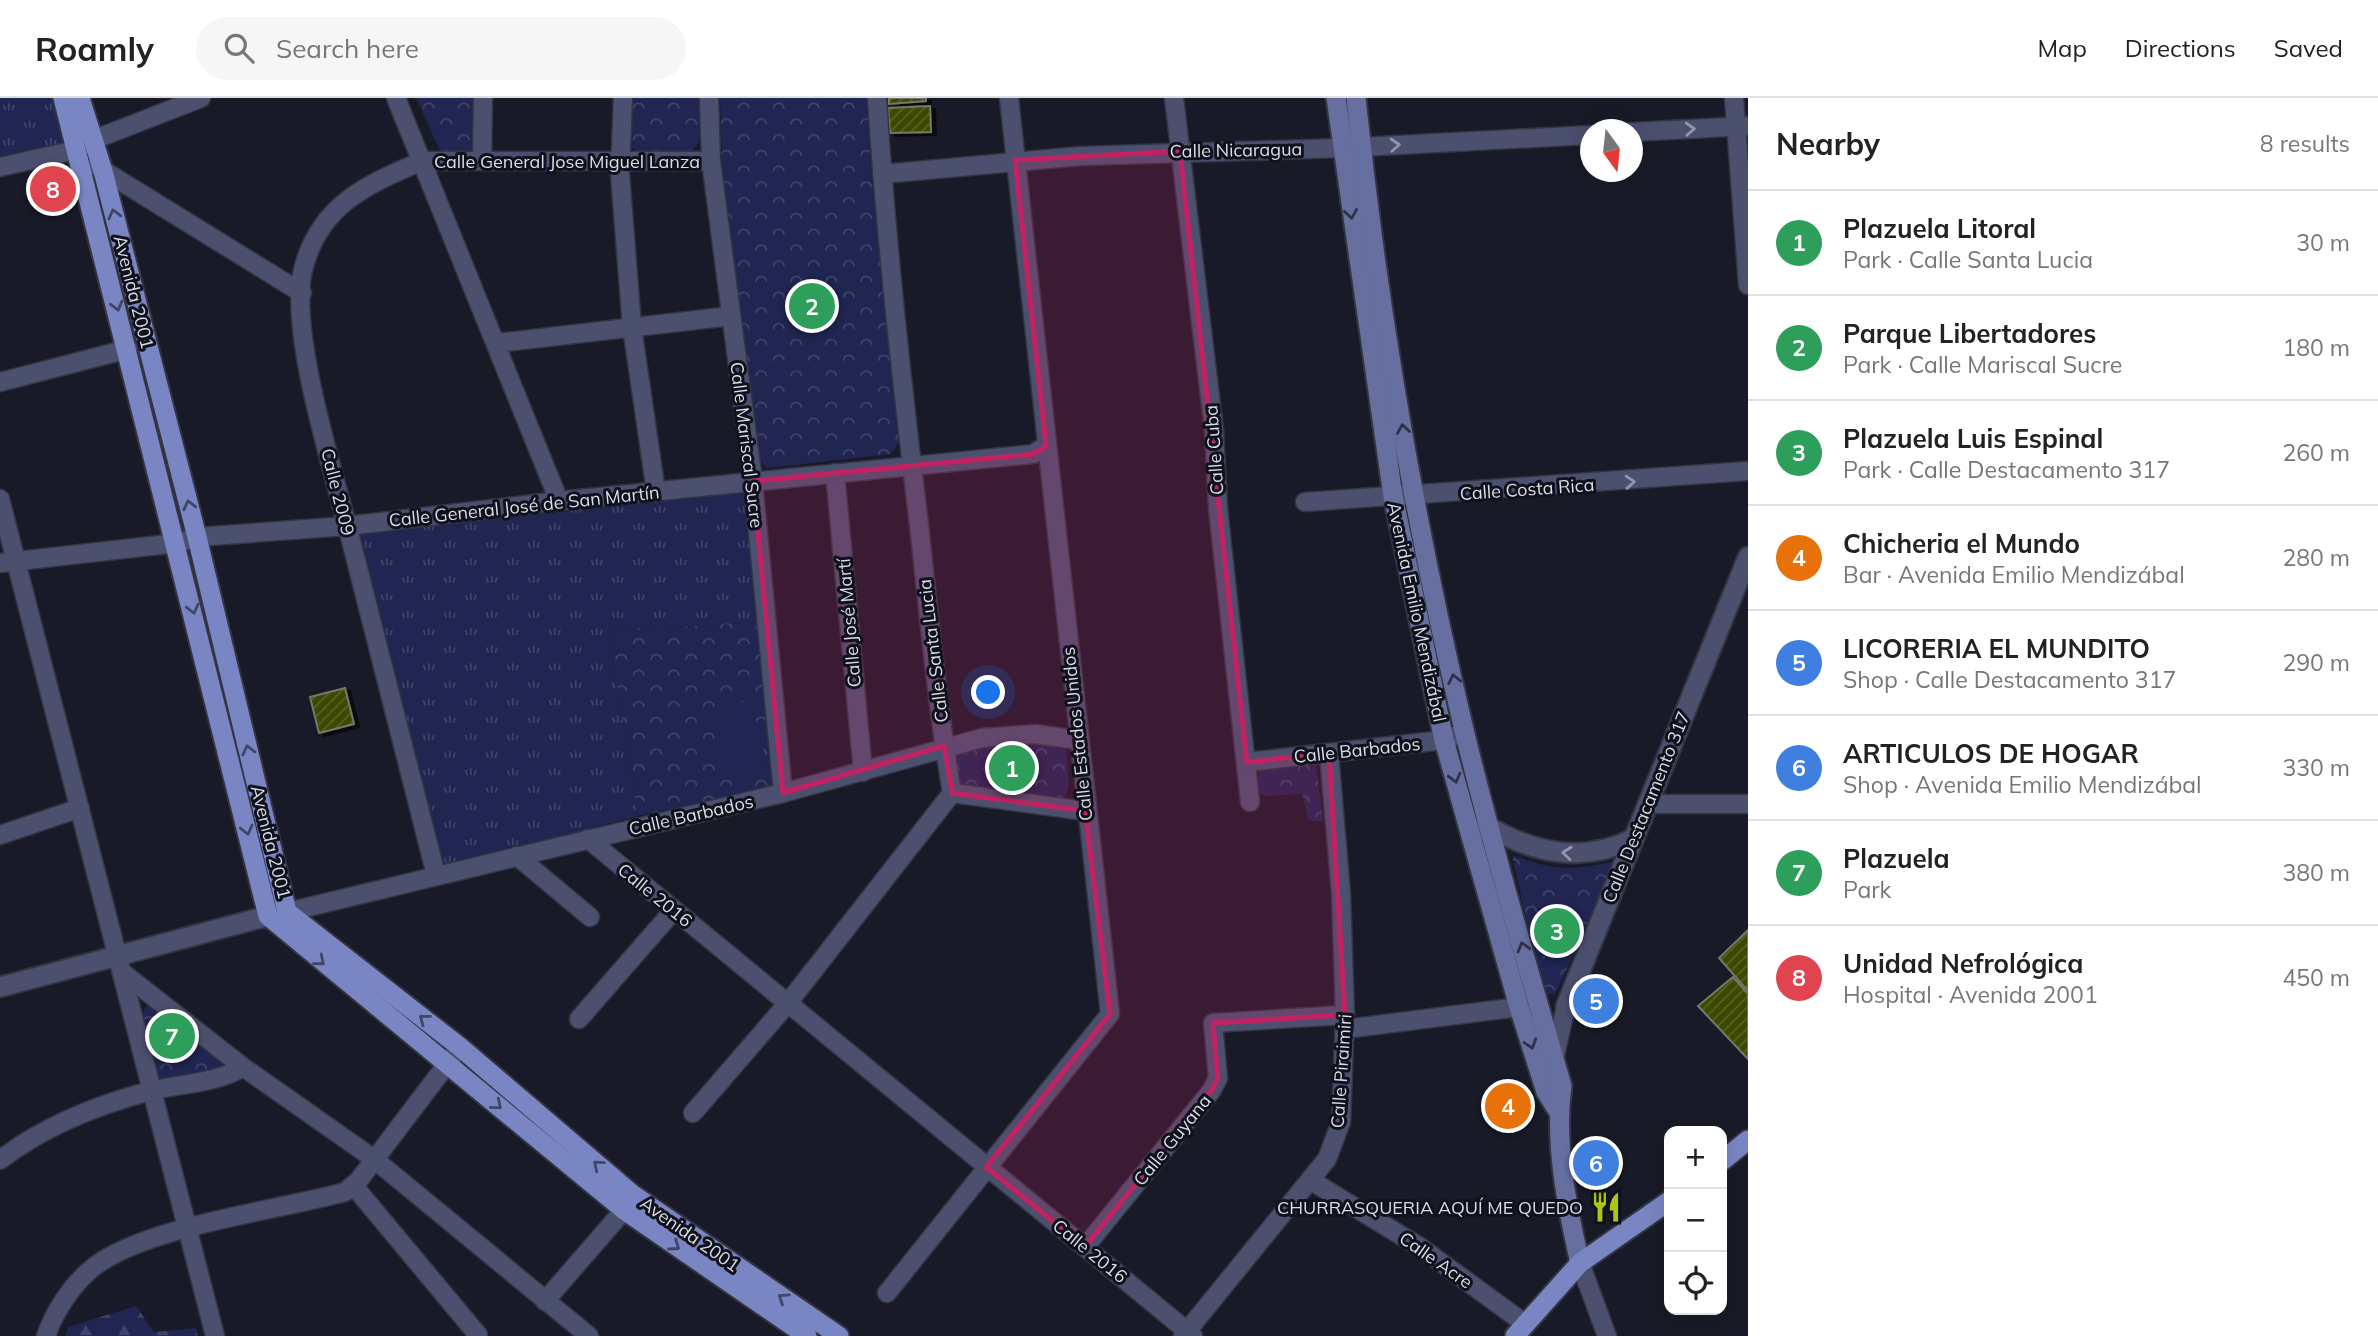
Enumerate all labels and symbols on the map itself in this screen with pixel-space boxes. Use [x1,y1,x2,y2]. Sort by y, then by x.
north arrow [1580,119,1643,182]
one-way arrow [1685,122,1696,137]
street label: Calle Nicaragua [1170,137,1302,163]
one-way arrow [1390,138,1401,153]
street label: Calle General Jose Miguel Lanza [434,150,700,173]
pin: 8 [30,163,76,215]
one-way arrow [108,208,122,220]
one-way arrow [1343,208,1358,220]
street label: Avenida 2001 [109,233,159,351]
pin: 2 [789,280,835,332]
one-way arrow [109,300,123,312]
street label: Calle Mariscal Sucre [725,361,769,529]
street label: Calle Cuba [1199,404,1229,496]
one-way arrow [1396,423,1411,435]
street label: Calle 2009 [316,446,360,538]
street label: Calle Costa Rica [1459,473,1595,505]
one-way arrow [1625,474,1636,489]
street label: Calle General José de San Martín [388,480,660,532]
one-way arrow [183,499,197,511]
street label: Avenida Emilio Mendizábal [1382,500,1452,724]
street label: Calle José Martí [832,556,866,688]
street label: Calle Santa Lucia [913,578,953,724]
one-way arrow [185,603,199,615]
street label: Calle Estados Unidos [1056,646,1098,822]
one-way arrow [1447,673,1462,685]
your location [971,675,1005,709]
street label: Calle Destacamento 317 [1597,708,1695,906]
street label: Calle Barbados [1293,732,1421,768]
pin: 1 [989,742,1035,794]
one-way arrow [242,744,257,756]
one-way arrow [1446,772,1461,784]
street label: Avenida 2001 [246,783,296,901]
street label: Calle Barbados [627,789,756,840]
one-way arrow [239,824,253,836]
one-way arrow [1561,846,1573,861]
street label: Calle 2016 [613,858,697,932]
pin: 3 [1534,905,1580,957]
one-way arrow [1516,941,1531,953]
one-way arrow [313,952,325,965]
pin: 5 [1573,975,1619,1027]
pin: 7 [149,1010,195,1062]
street label: Calle Piraimiri [1326,1013,1356,1129]
one-way arrow [419,1015,431,1028]
one-way arrow [1522,1037,1537,1049]
pin: 4 [1485,1080,1531,1132]
street label: Calle Guyana [1128,1090,1216,1190]
one-way arrow [488,1097,501,1109]
pin: 6 [1573,1137,1619,1189]
one-way arrow [593,1161,606,1173]
restaurant icon: CHURRASQUERIA AQUÍ ME QUEDO [1589,1190,1623,1224]
street label: Avenida 2001 [636,1191,744,1277]
place label: CHURRASQUERIA AQUÍ ME QUEDO [1277,1196,1583,1219]
street label: Calle 2016 [1048,1214,1132,1288]
street label: Calle Acre [1395,1226,1477,1294]
one-way arrow [667,1238,680,1250]
one-way arrow [778,1294,791,1306]

